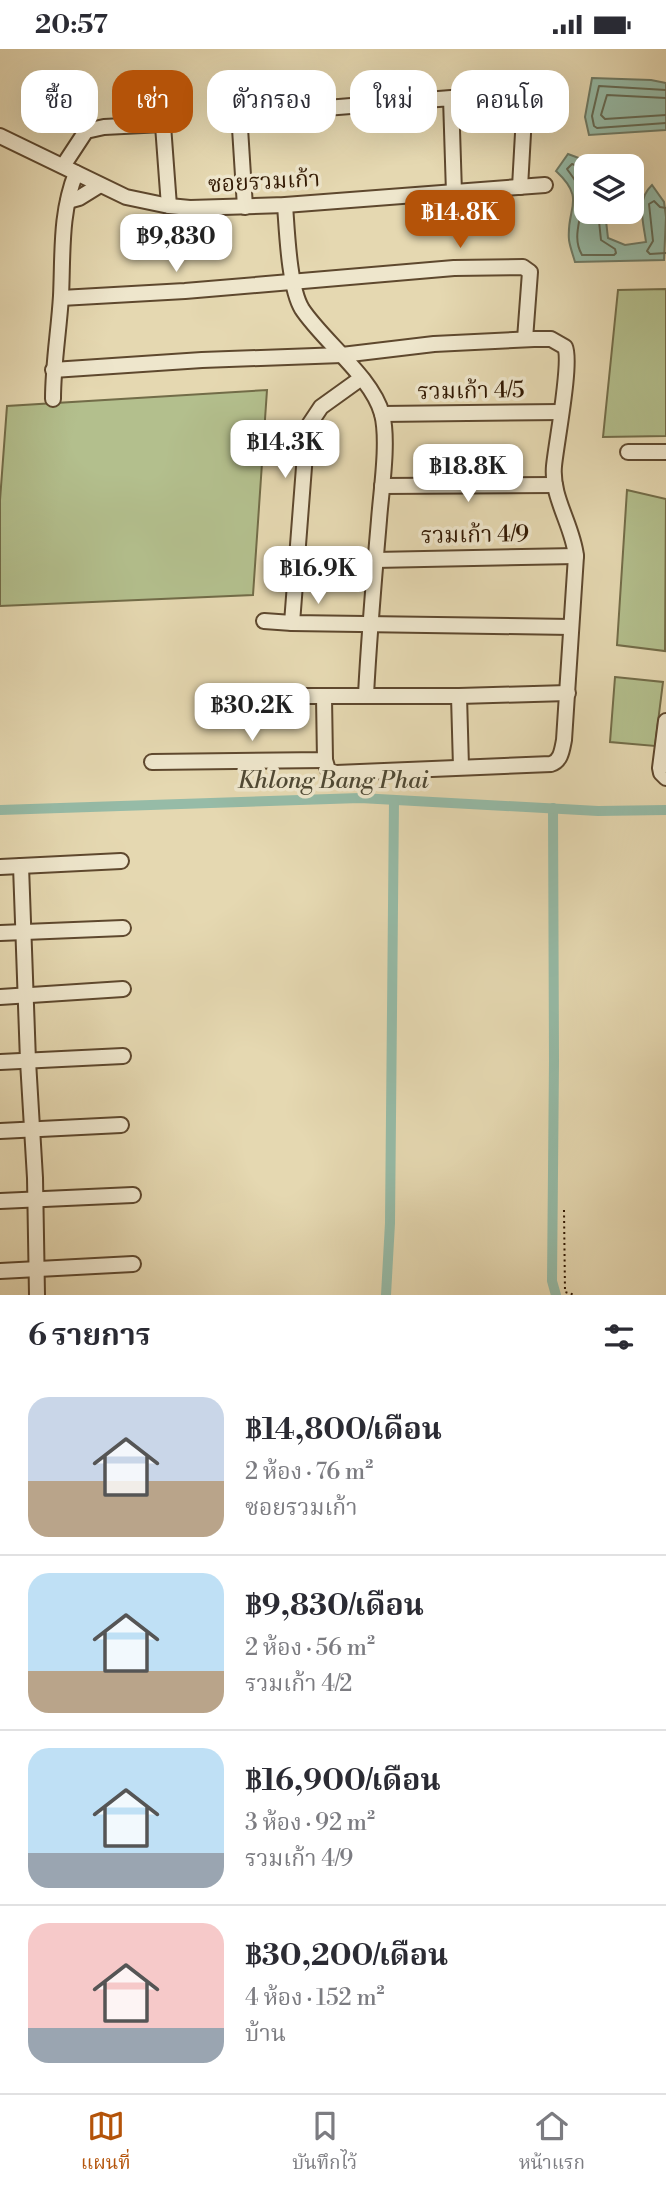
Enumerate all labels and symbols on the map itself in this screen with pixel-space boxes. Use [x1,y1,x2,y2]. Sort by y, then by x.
street label: ซอยรวมเก้า [207,165,321,199]
pin: ฿14.8K [403,191,517,250]
pin: ฿9,830 [119,215,233,274]
street label: รวมเก้า 4/5 [417,376,525,406]
pin: ฿14.3K [228,421,342,480]
pin: ฿18.8K [411,445,525,504]
street label: รวมเก้า 4/9 [421,520,529,550]
pin: ฿16.9K [261,547,375,606]
pin: ฿30.2K [195,683,309,743]
water label: Khlong Bang Phai [237,766,429,796]

